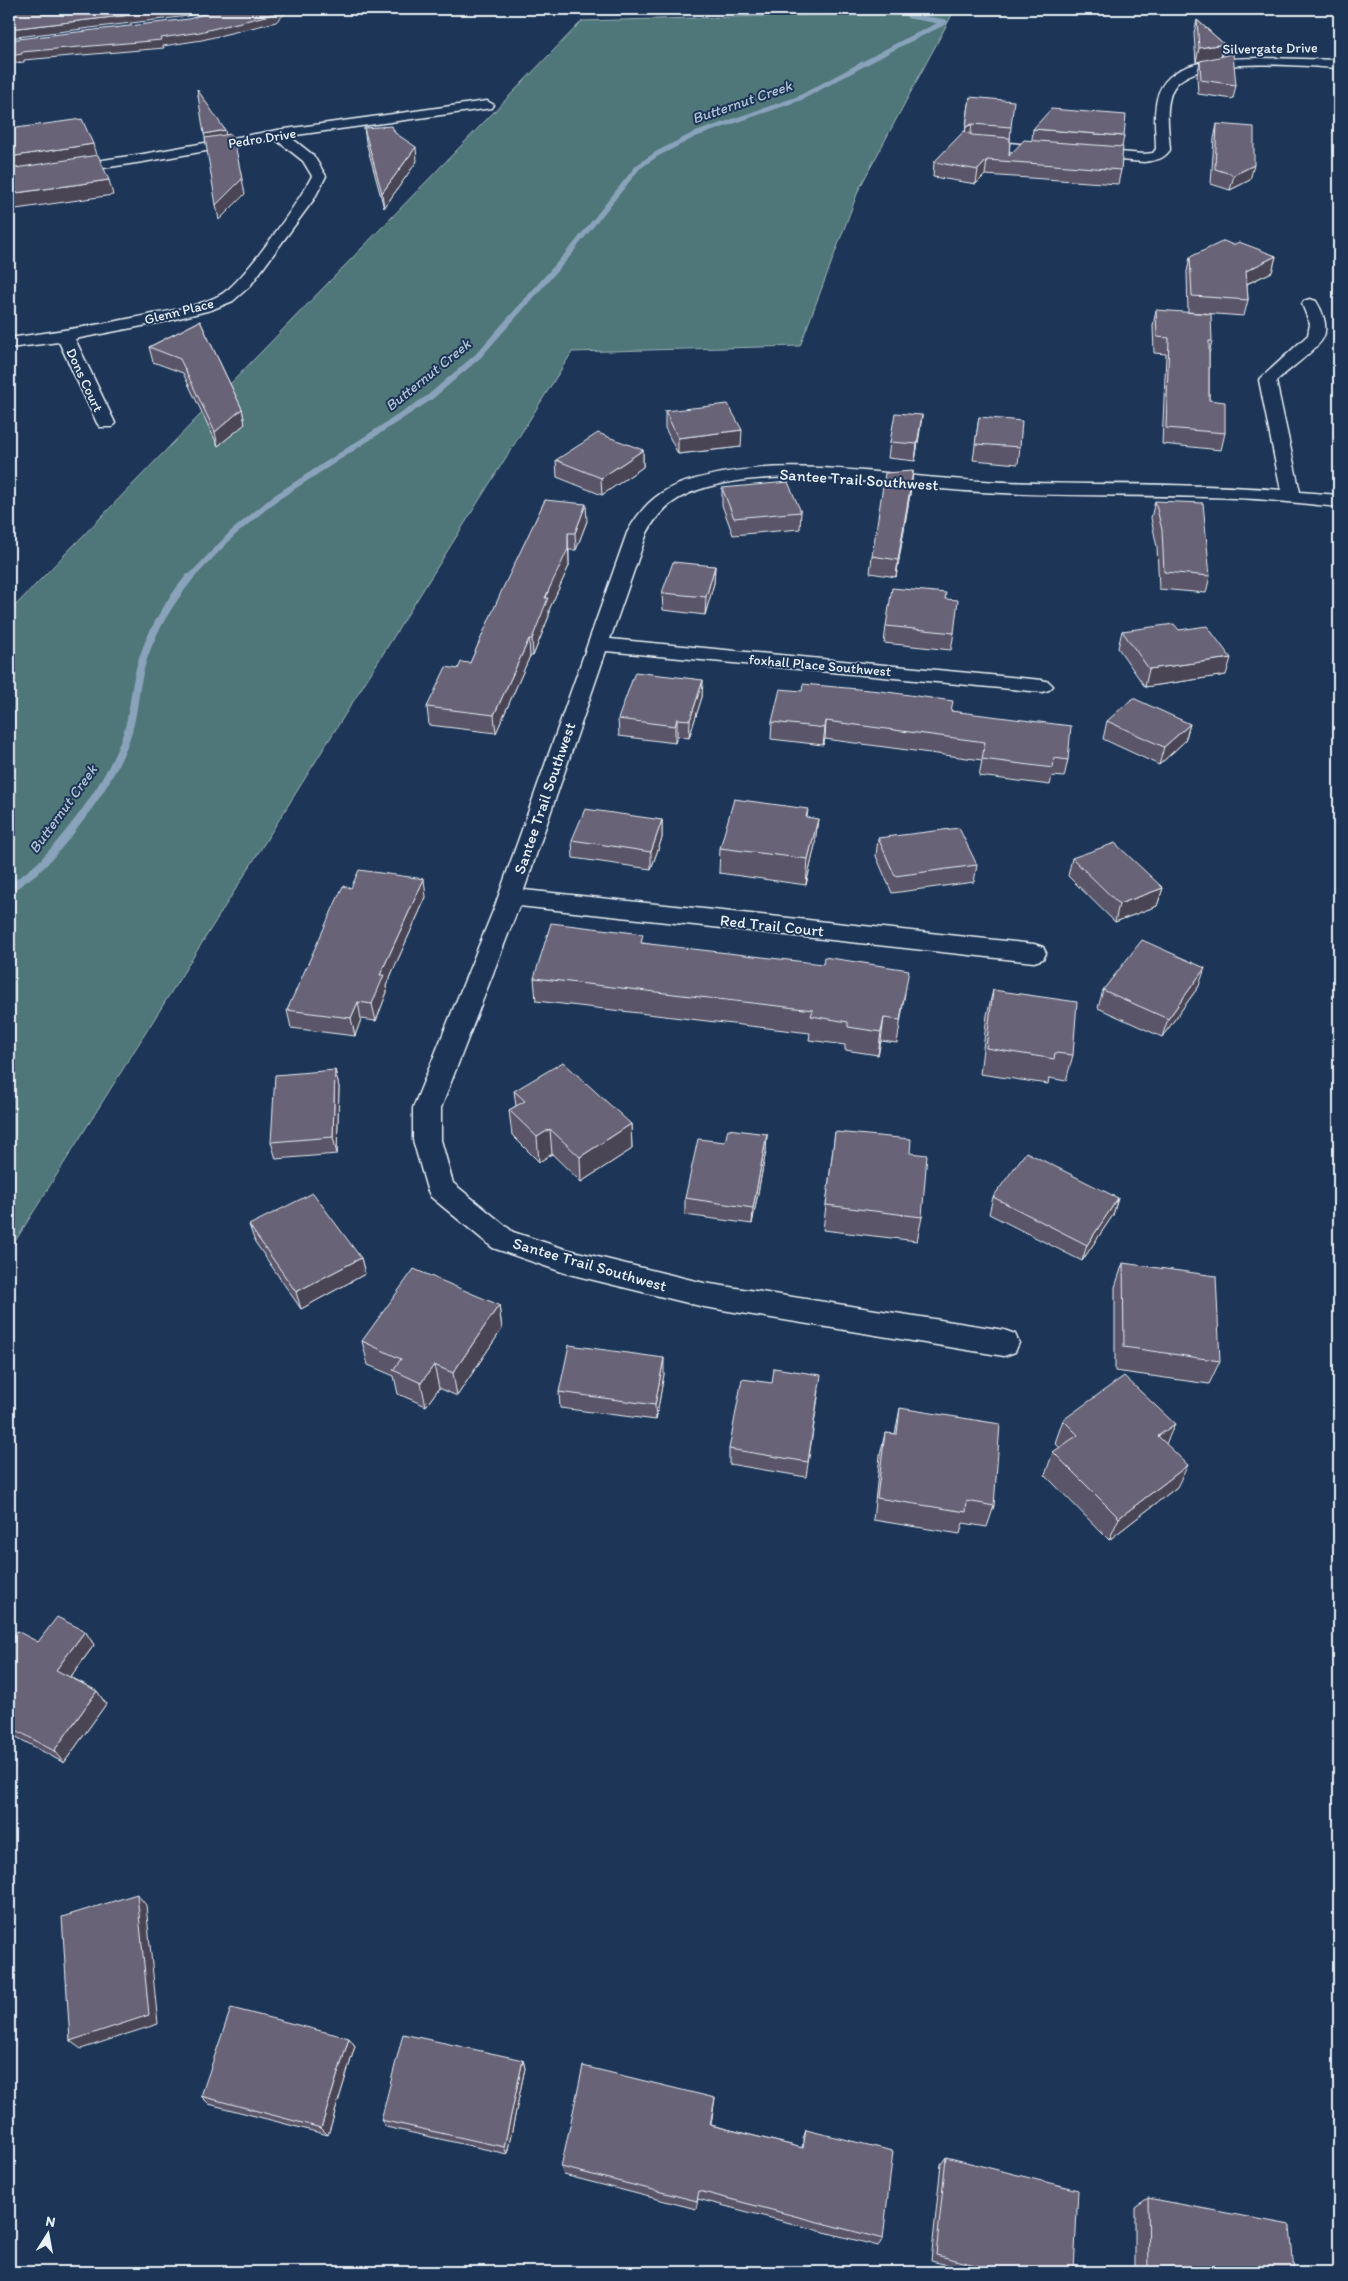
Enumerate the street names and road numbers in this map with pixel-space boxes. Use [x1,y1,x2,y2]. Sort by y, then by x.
street label: Silvergate Drive [1222,39,1318,58]
street label: Pedro Drive [227,125,298,152]
street label: Glenn Place [143,295,216,328]
street label: Dons Court [62,346,107,415]
street label: Santee Trail Southwest [779,464,939,495]
street label: foxhall Place Southwest [748,651,892,680]
street label: Santee Trail Southwest [510,720,579,877]
street label: Red Trail Court [719,911,825,940]
street label: Santee Trail Southwest [511,1233,669,1296]

